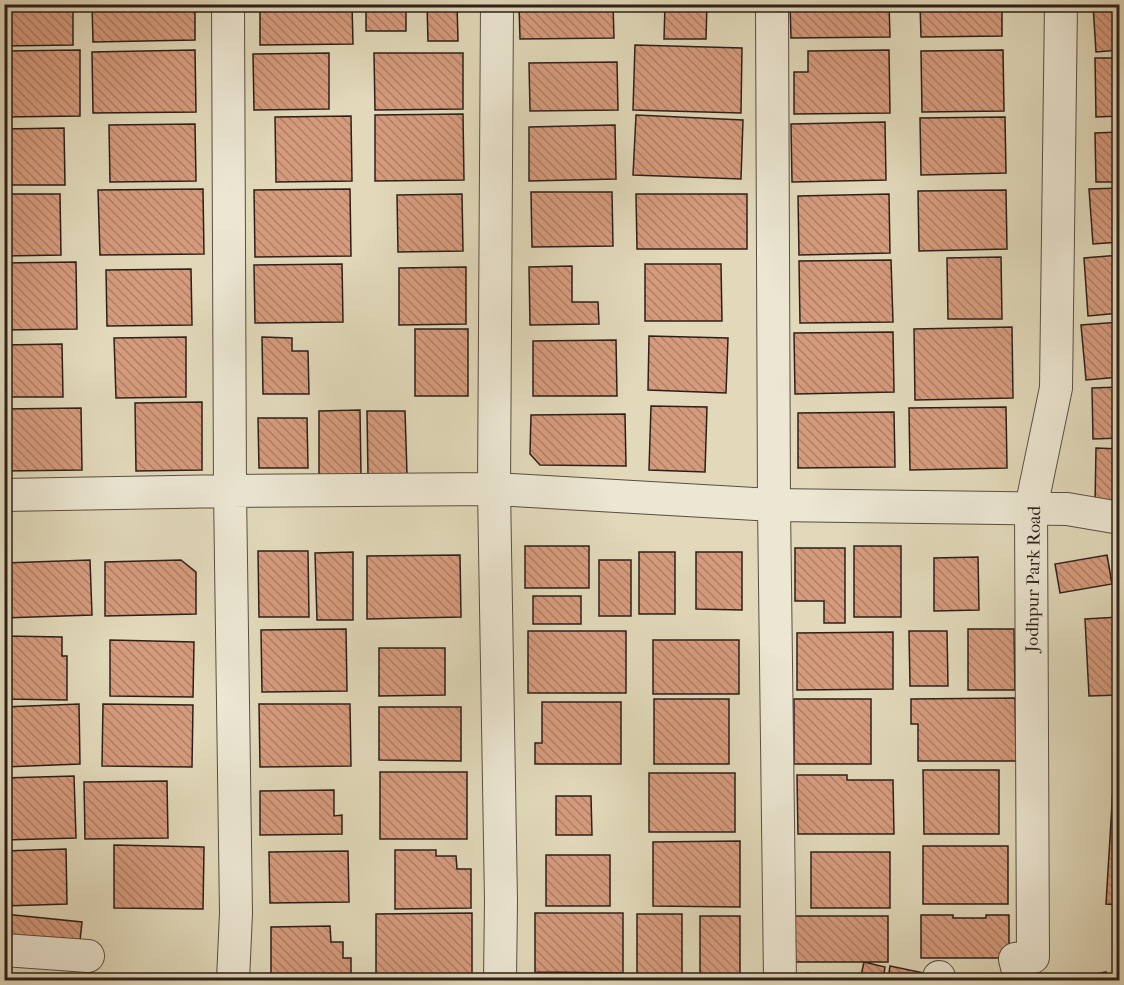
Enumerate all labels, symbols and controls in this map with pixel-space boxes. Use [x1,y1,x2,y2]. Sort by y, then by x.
street label: Jodhpur Park Road [1022,505,1045,654]

